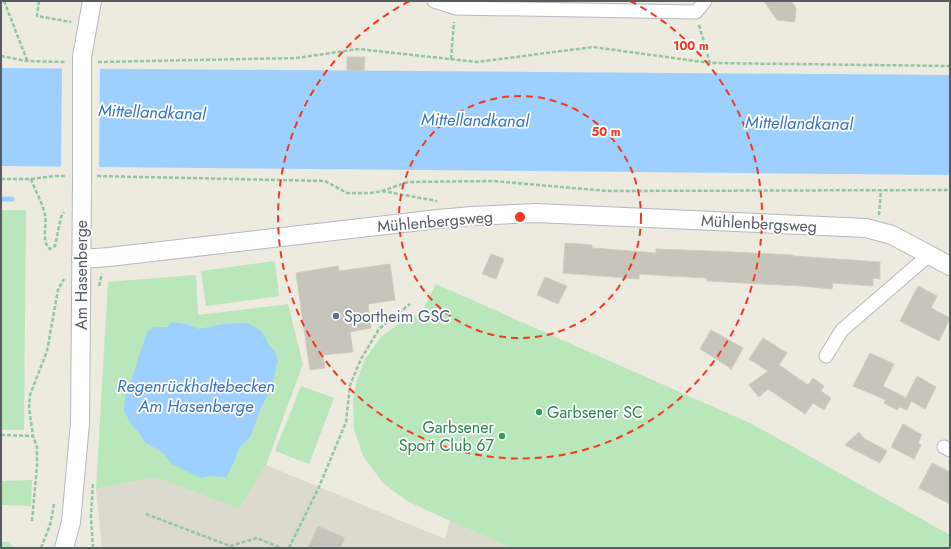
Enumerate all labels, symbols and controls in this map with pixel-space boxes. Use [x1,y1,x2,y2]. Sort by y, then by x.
text: 100 m [673,37,709,55]
water label: Mittellandkanal [98,98,207,126]
water label: Mittellandkanal [421,107,530,133]
water label: Mittellandkanal [745,110,854,136]
text: 50 m [591,123,621,141]
street label: Mühlenbergsweg [376,205,494,238]
street label: Mühlenbergsweg [700,209,818,238]
centre of rings [513,210,527,224]
street label: Am Hasenberge [70,220,93,330]
place label: Sportheim GSC [344,305,450,328]
marker: Sportheim GSC [331,311,341,321]
water label: Regenrückhaltebecken Am Hasenberge [117,374,275,418]
place label: Garbsener SC [547,401,643,424]
marker: Garbsener SC [534,407,544,417]
place label: Garbsener Sport Club 67 [399,416,495,457]
marker: Garbsener Sport Club 67 [497,431,507,441]

